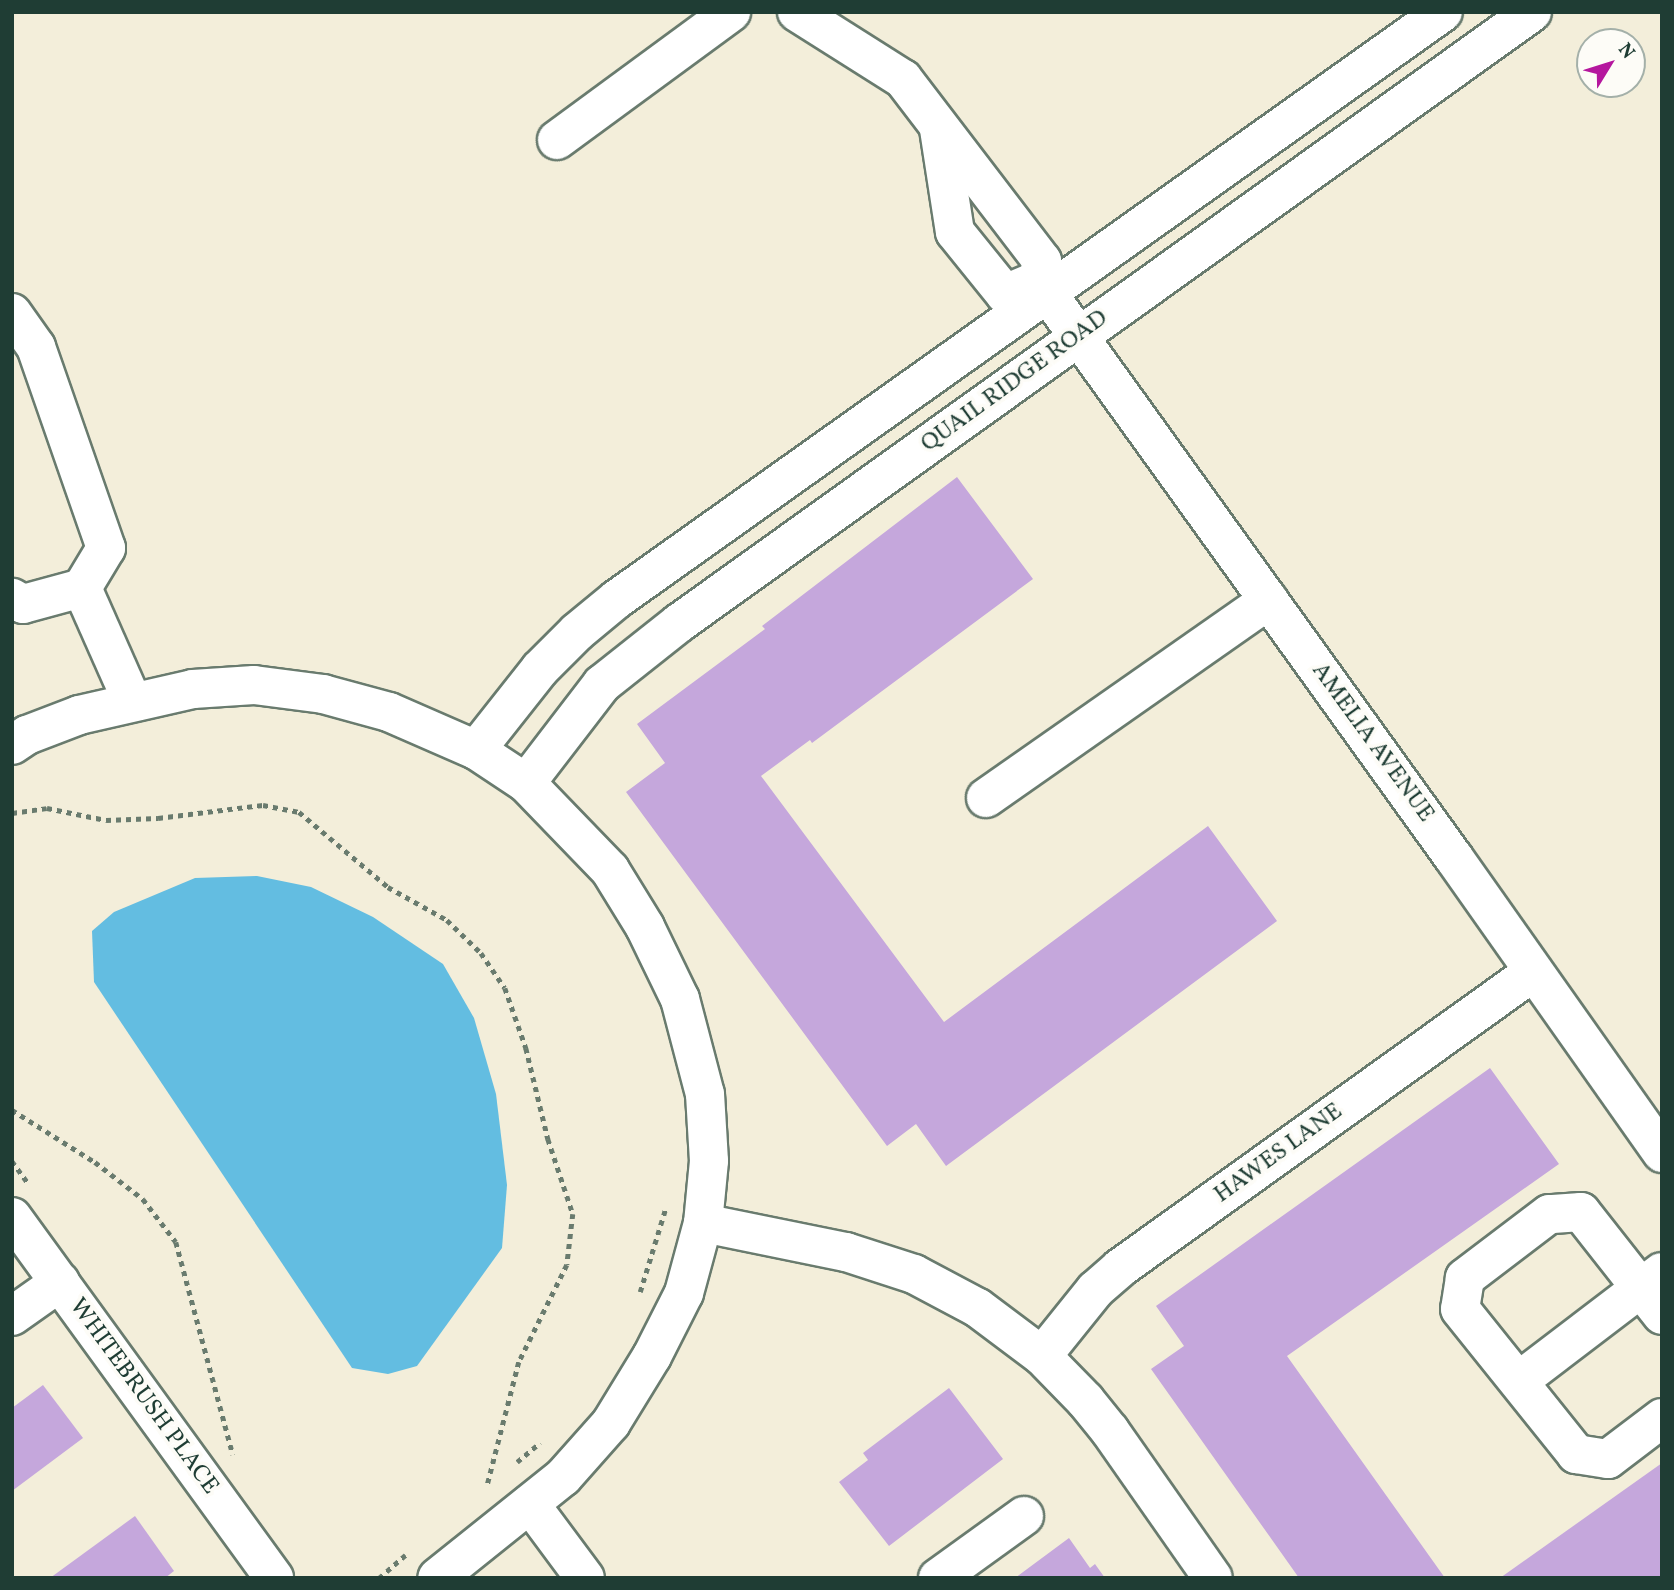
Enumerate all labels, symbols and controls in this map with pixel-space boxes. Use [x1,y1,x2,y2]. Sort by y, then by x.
north arrow [1576,28,1646,98]
text: N [1611,38,1640,65]
street label: QUAIL RIDGE ROAD [916,305,1114,459]
street label: AMELIA AVENUE [1305,658,1439,828]
street label: HAWES LANE [1209,1098,1349,1210]
street label: WHITEBRUSH PLACE [62,1293,224,1501]

